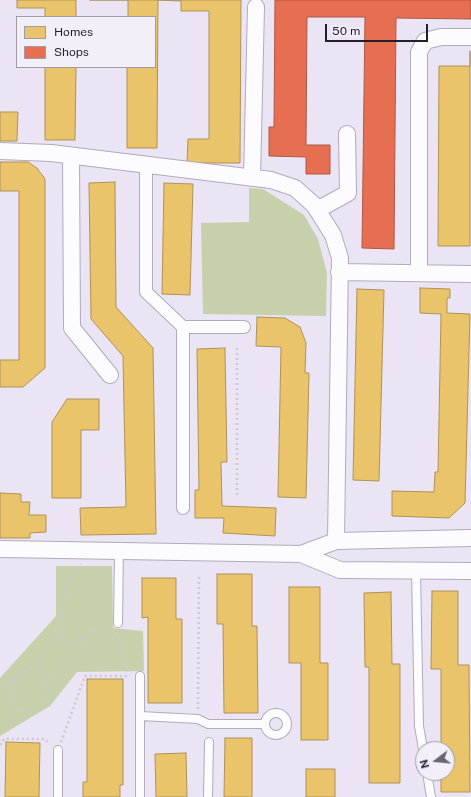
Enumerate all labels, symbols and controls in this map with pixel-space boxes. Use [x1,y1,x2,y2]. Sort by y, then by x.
legend [16,16,156,68]
scale bar [327,16,430,42]
text: 50 m [332,24,360,38]
text: Homes [54,25,93,39]
text: Shops [54,45,89,59]
north arrow [415,741,455,781]
text: N [417,758,431,770]

